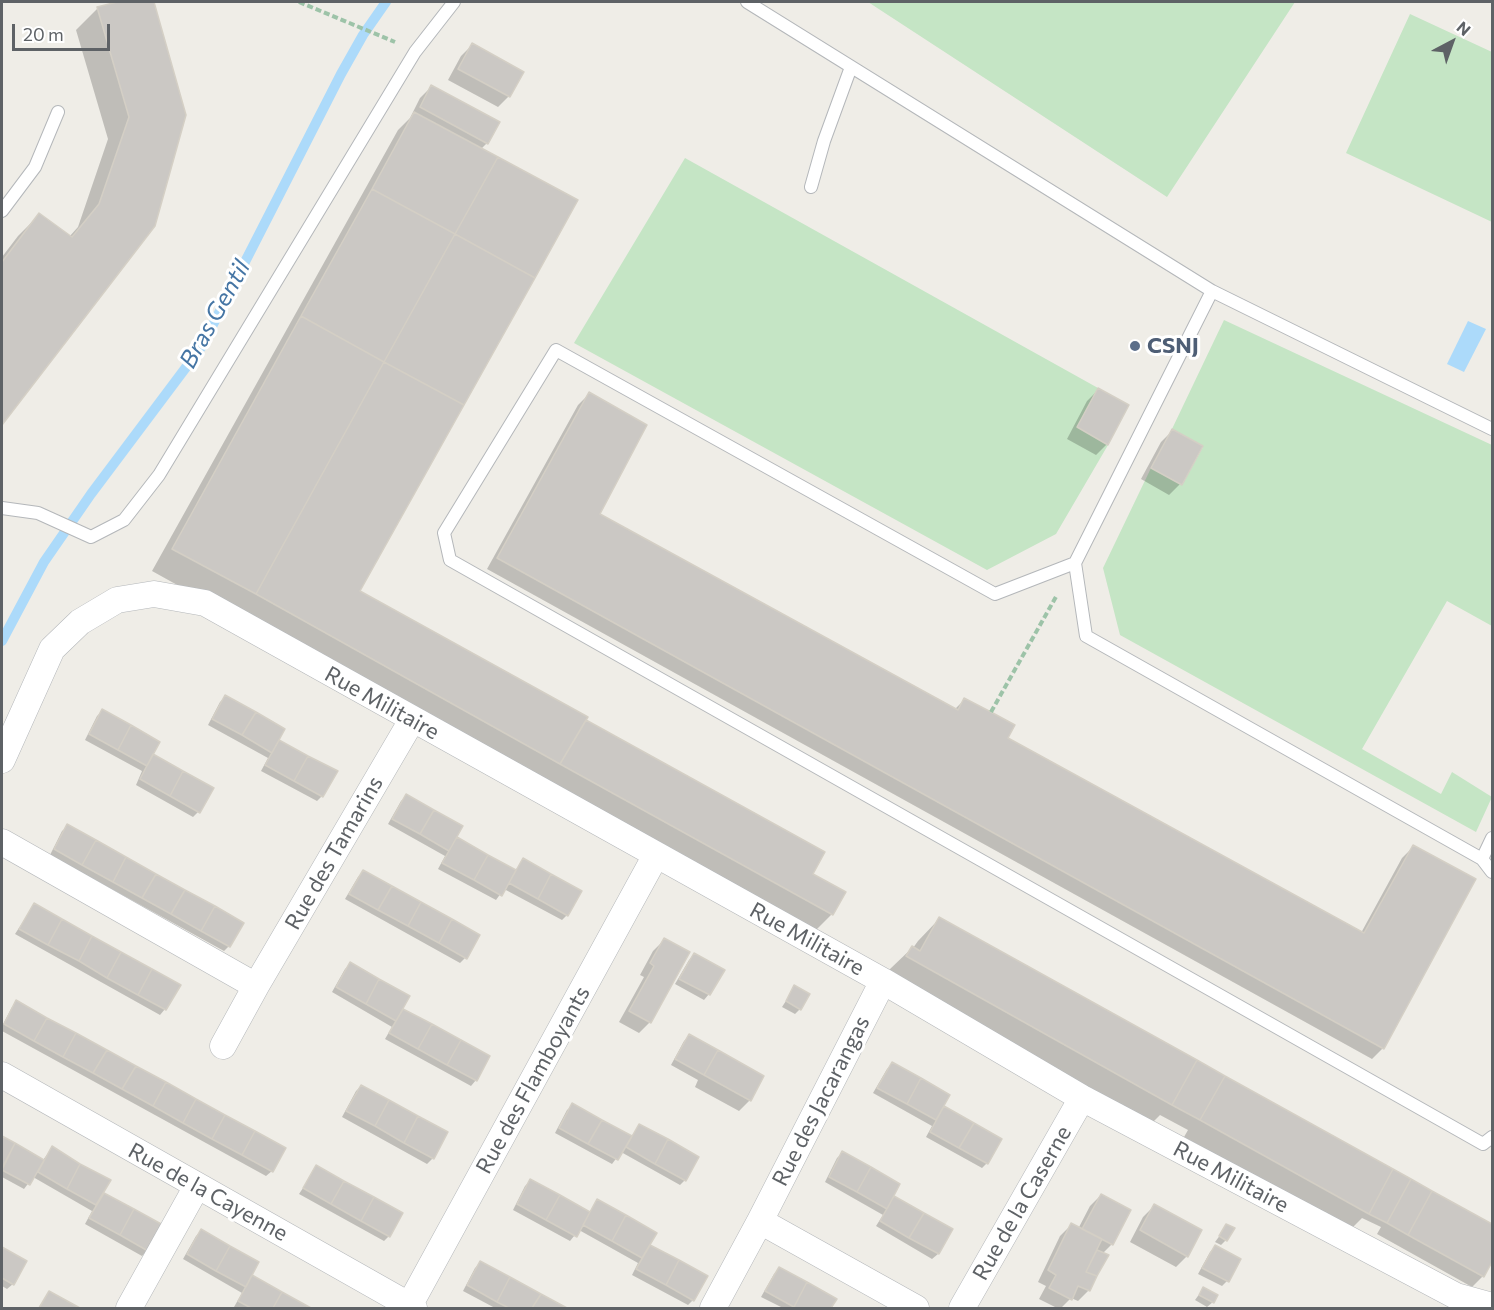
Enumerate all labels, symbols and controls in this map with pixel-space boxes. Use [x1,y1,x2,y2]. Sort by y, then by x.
scale bar [15,12,112,50]
north arrow [1422,12,1482,72]
text: N [1453,17,1475,39]
text: 20 m [23,23,64,45]
water label: Bras Gentil [174,255,256,373]
place label: CSNJ [1147,333,1199,359]
marker: CSNJ [1128,339,1142,353]
street label: Rue Militaire [320,661,444,745]
street label: Rue des Tamarins [279,772,389,934]
street label: Rue Militaire [745,897,869,981]
street label: Rue des Flamboyants [470,982,596,1178]
street label: Rue des Jacarangas [767,1011,875,1191]
street label: Rue de la Caserne [967,1121,1077,1285]
street label: Rue Militaire [1169,1136,1293,1218]
street label: Rue de la Cayenne [124,1137,292,1247]

